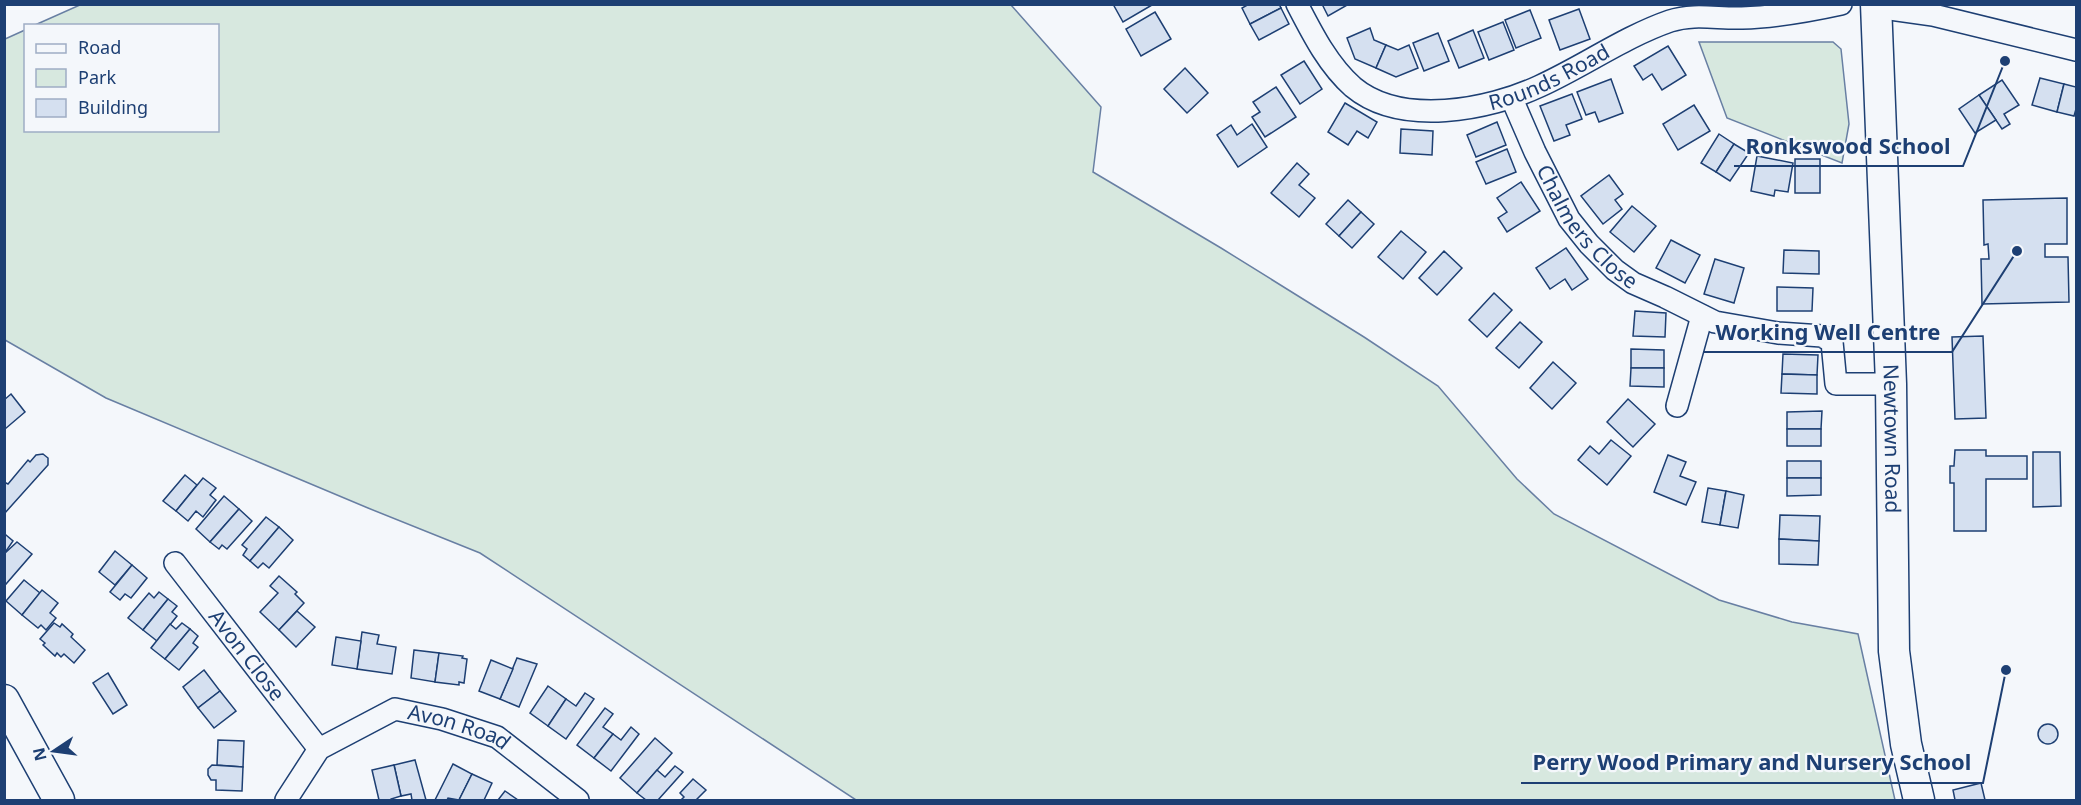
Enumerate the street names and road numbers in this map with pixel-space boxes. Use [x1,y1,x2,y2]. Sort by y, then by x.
street label: Rounds Road [1485,37,1614,116]
street label: Chalmers Close [1531,159,1644,295]
street label: Newtown Road [1877,363,1907,513]
street label: Avon Close [203,603,292,706]
street label: Avon Road [405,697,517,755]

